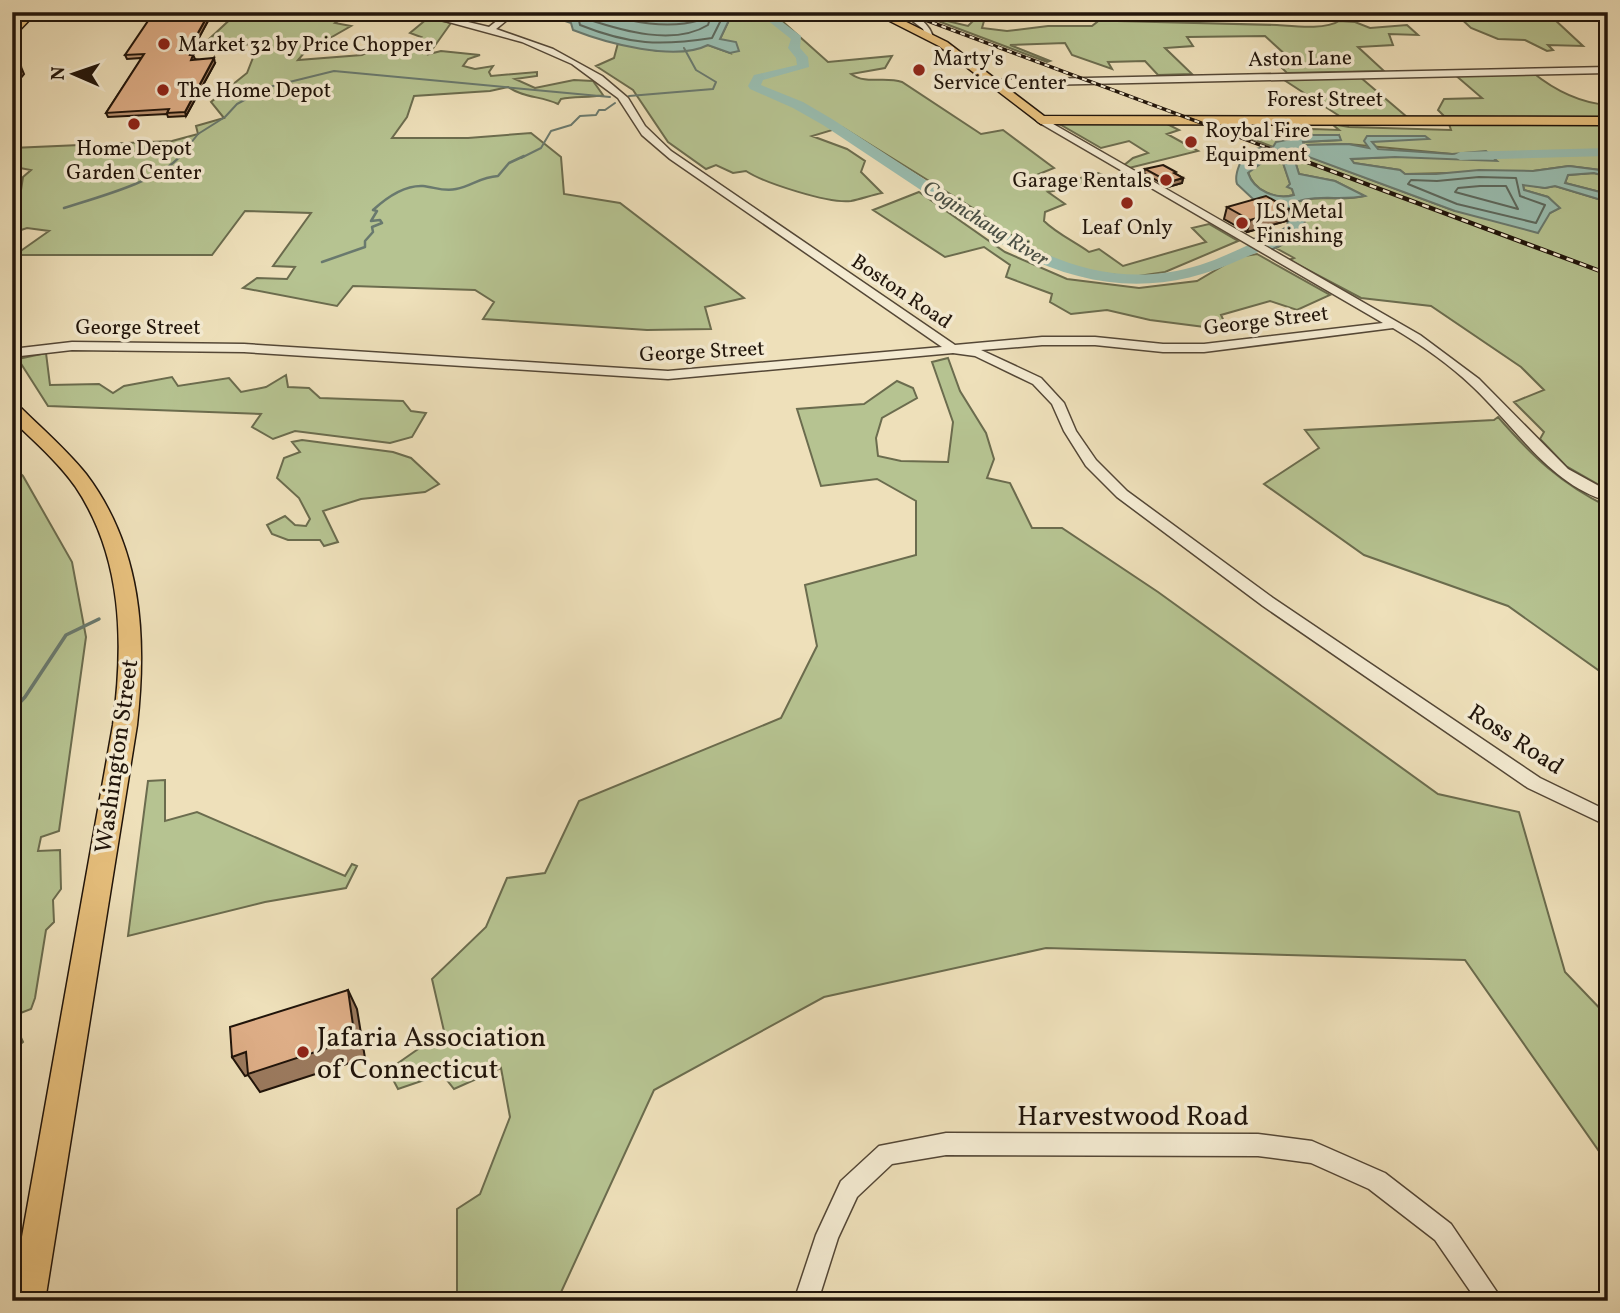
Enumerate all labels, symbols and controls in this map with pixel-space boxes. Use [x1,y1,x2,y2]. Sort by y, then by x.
place label: Market 32 by Price Chopper [178,31,433,60]
marker: Market 32 by Price Chopper [156,36,172,52]
north arrow [38,38,108,108]
street label: Aston Lane [1248,44,1352,75]
place label: Marty's Service Center [933,45,1067,98]
marker: Marty's Service Center [911,62,927,78]
text: N [46,66,72,81]
place label: The Home Depot [177,77,331,106]
marker: The Home Depot [155,82,171,98]
street label: Forest Street [1267,86,1383,115]
marker: Home Depot Garden Center [126,116,142,132]
place label: Roybal Fire Equipment [1205,117,1310,170]
marker: Roybal Fire Equipment [1183,134,1199,150]
place label: Home Depot Garden Center [66,135,202,188]
place label: Garage Rentals [1013,167,1152,196]
marker: Garage Rentals [1158,172,1174,188]
water label: Coginchaug River [917,174,1054,275]
marker: Leaf Only [1119,195,1135,211]
place label: JLS Metal Finishing [1256,198,1344,251]
place label: Leaf Only [1081,214,1173,243]
marker: JLS Metal Finishing [1234,215,1250,231]
street label: Boston Road [845,248,957,337]
street label: George Street [1202,299,1330,344]
street label: George Street [75,314,201,343]
street label: George Street [639,335,765,370]
street label: Washington Street [88,657,148,856]
street label: Ross Road [1460,697,1570,784]
place label: Jafaria Association of Connecticut [317,1019,546,1090]
marker: Jafaria Association of Connecticut [295,1044,311,1060]
street label: Harvestwood Road [1017,1098,1249,1137]

